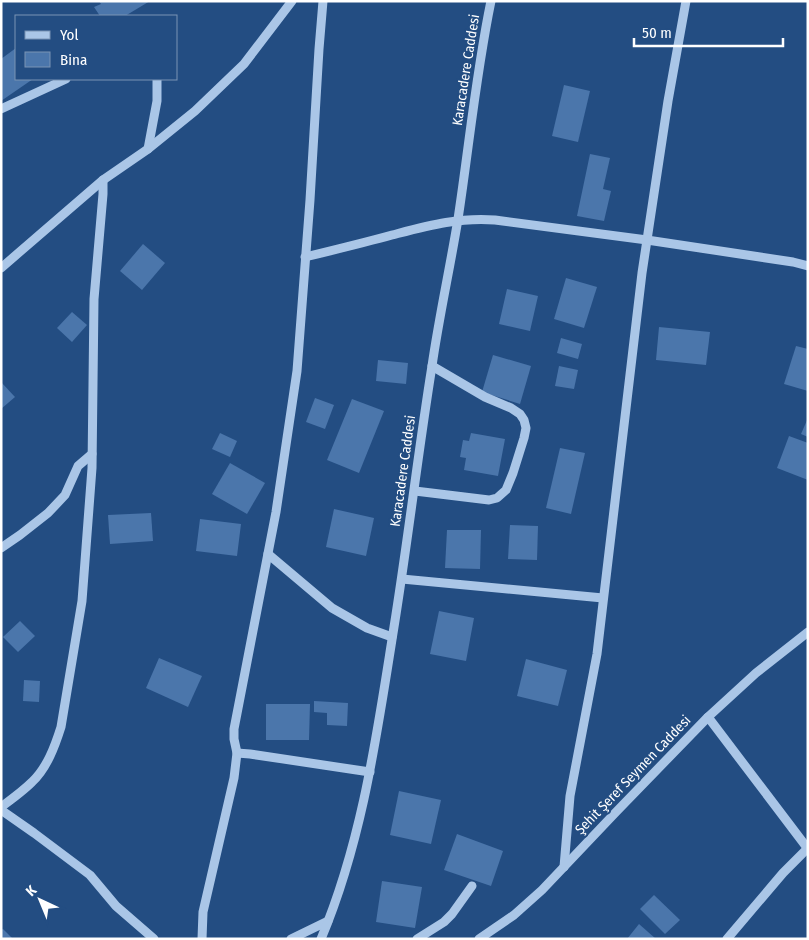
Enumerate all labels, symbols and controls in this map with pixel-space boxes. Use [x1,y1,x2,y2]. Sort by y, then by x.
street label: Karacadere Caddesi [449,13,483,127]
legend [15,15,178,80]
scale bar [634,15,783,47]
text: 50 m [642,24,672,42]
text: Yol [60,26,78,44]
text: Bina [60,51,87,69]
street label: Karacadere Caddesi [387,414,419,528]
street label: Şehit Şeref Seymen Caddesi [572,712,694,838]
north arrow [15,875,65,925]
text: K [22,881,41,900]

